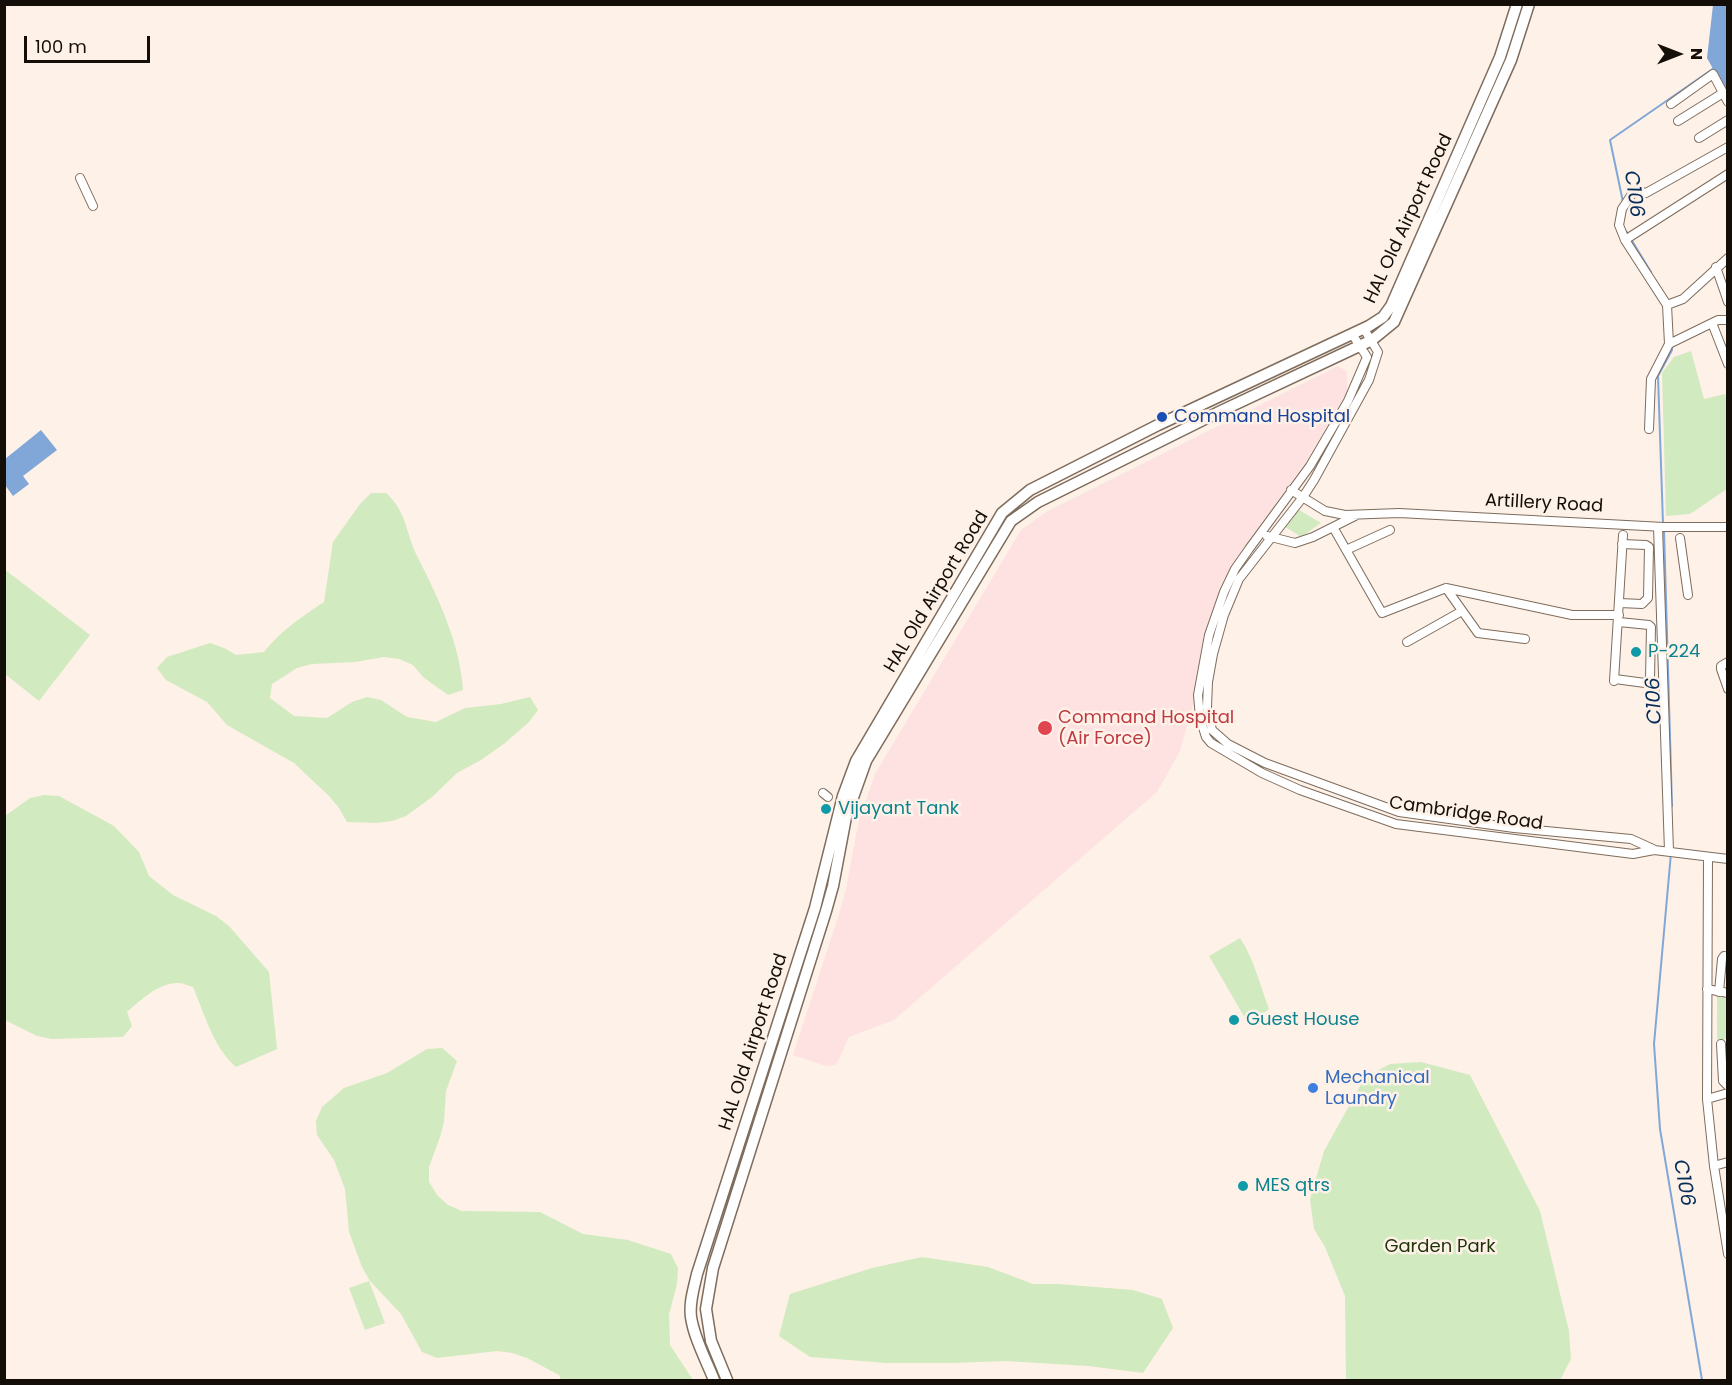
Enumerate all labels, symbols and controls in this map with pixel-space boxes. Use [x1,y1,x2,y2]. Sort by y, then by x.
scale bar [27,24,153,62]
north arrow [1648,24,1708,84]
text: 100 m [35,34,87,59]
text: N [1685,48,1708,60]
street label: HAL Old Airport Road [1360,131,1458,307]
water label: C106 [1618,169,1648,219]
place label: Command Hospital [1174,406,1350,428]
marker: Command Hospital [1155,410,1169,424]
street label: Artillery Road [1484,490,1604,518]
street label: HAL Old Airport Road [880,507,994,677]
place label: P-224 [1648,641,1700,663]
marker: P-224 [1629,645,1643,659]
water label: C106 [1642,677,1668,725]
place label: Command Hospital (Air Force) [1058,707,1234,750]
marker: Command Hospital (Air Force) [1036,719,1054,737]
street label: Cambridge Road [1388,793,1544,835]
place label: Vijayant Tank [838,798,959,820]
marker: Vijayant Tank [819,802,833,816]
street label: HAL Old Airport Road [715,951,793,1133]
place label: Guest House [1246,1009,1359,1031]
marker: Guest House [1227,1013,1241,1027]
place label: Mechanical Laundry [1325,1067,1430,1110]
marker: Mechanical Laundry [1306,1081,1320,1095]
water label: C106 [1667,1158,1699,1208]
place label: MES qtrs [1255,1175,1330,1197]
marker: MES qtrs [1236,1179,1250,1193]
park label: Garden Park [1384,1236,1496,1258]

